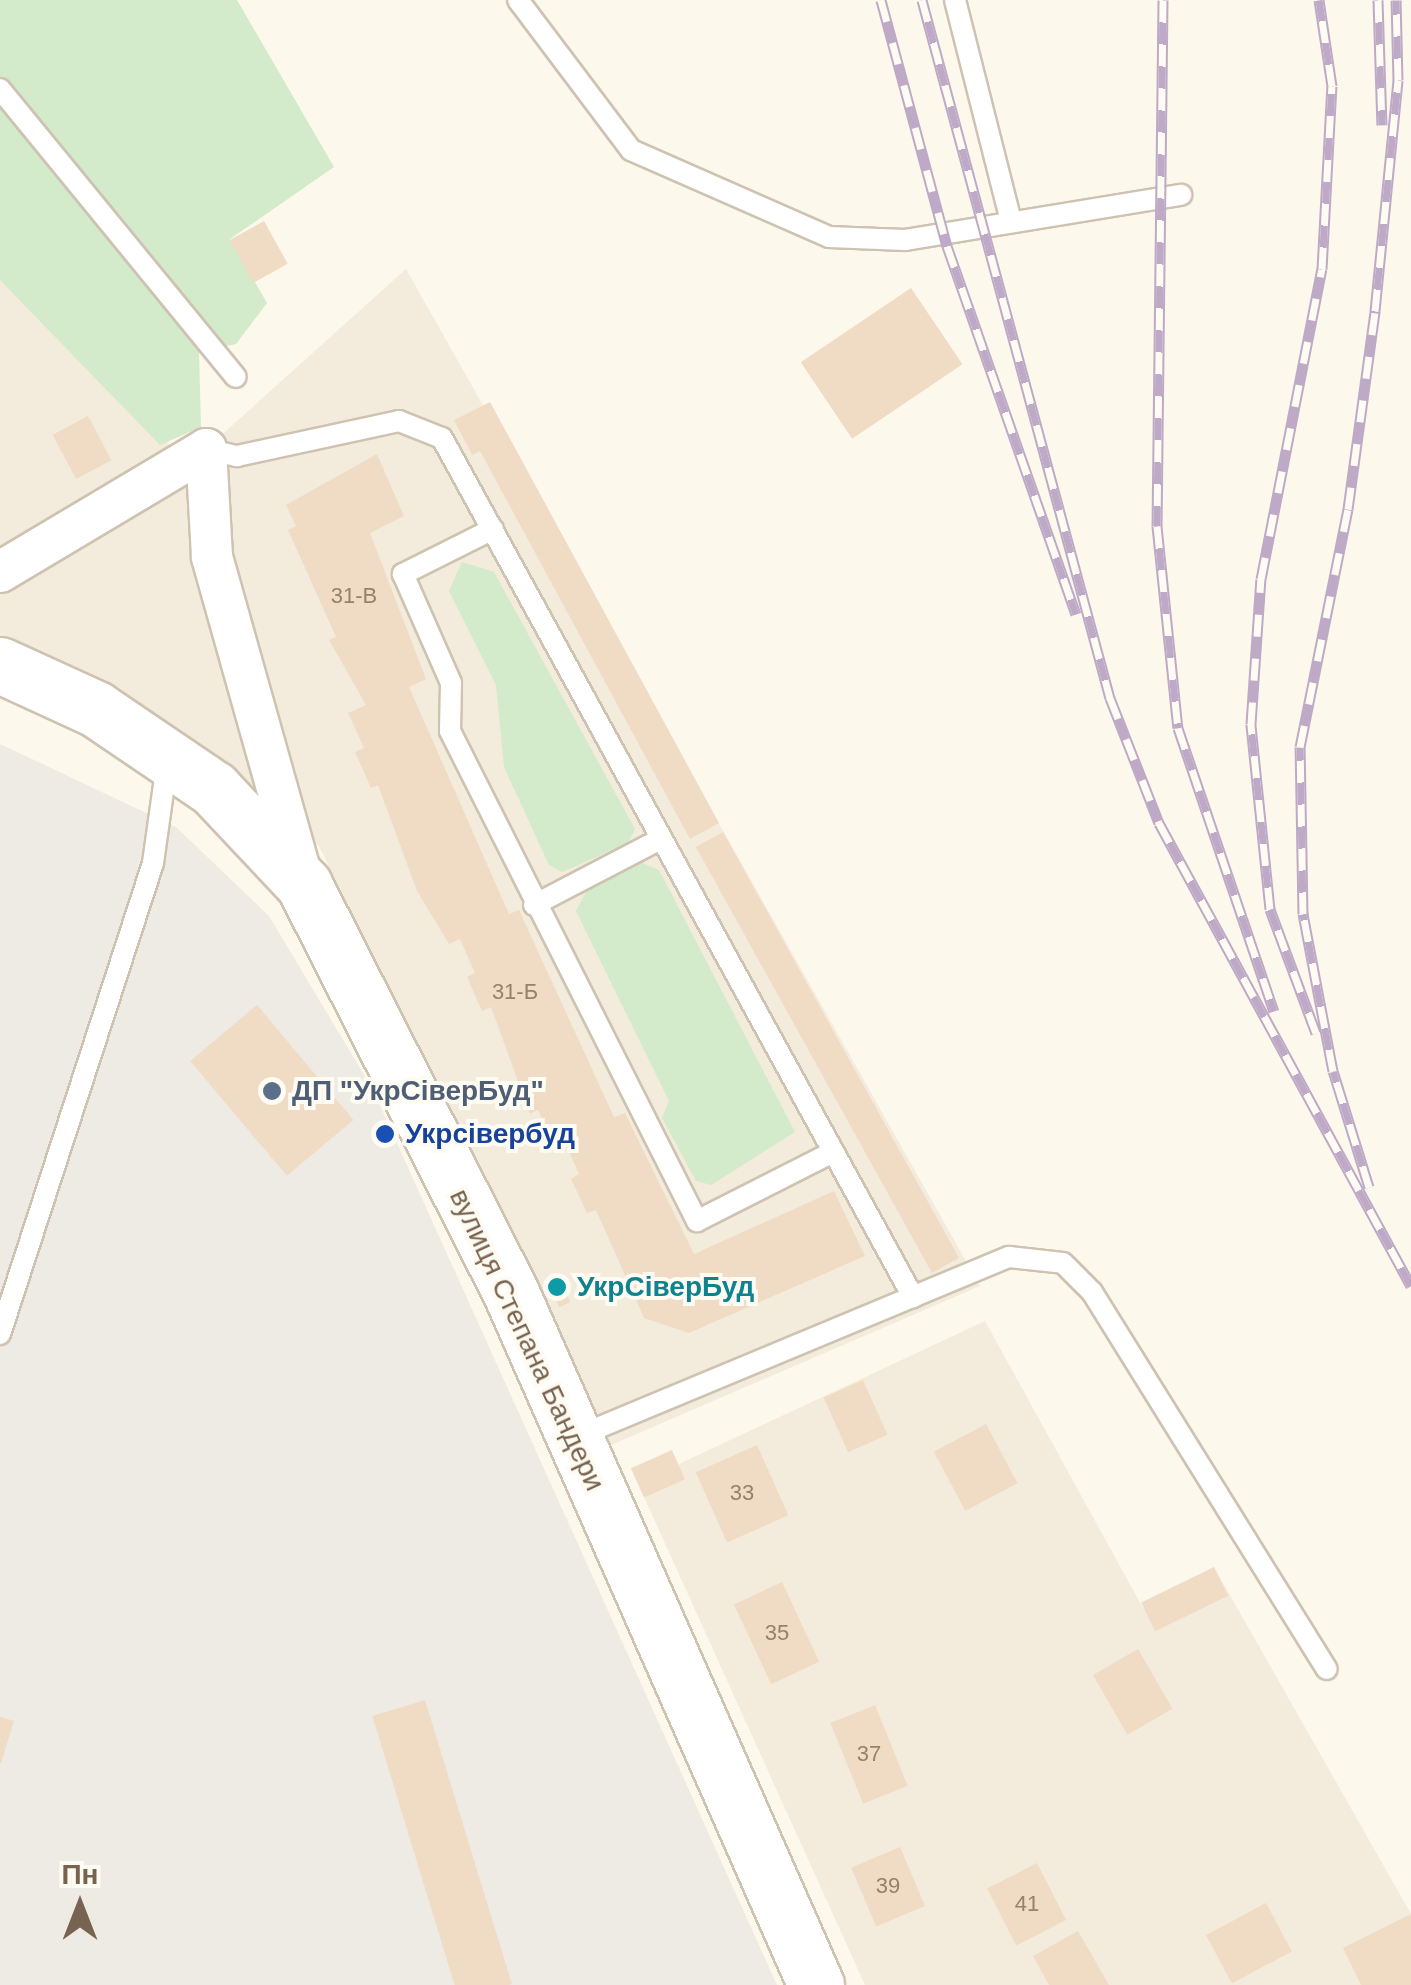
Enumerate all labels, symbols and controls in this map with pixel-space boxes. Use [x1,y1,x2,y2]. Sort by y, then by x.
house number: 31-В [331,583,377,609]
house number: 31-Б [492,979,538,1005]
place label: ДП "УкрСіверБуд" [292,1074,544,1108]
marker: ДП "УкрСіверБуд" [261,1080,283,1102]
place label: Укрсівербуд [405,1117,575,1151]
marker: Укрсівербуд [374,1123,396,1145]
street label: вулиця Степана Бандери [442,1184,612,1496]
place label: УкрСіверБуд [577,1270,754,1304]
marker: УкрСіверБуд [546,1276,568,1298]
house number: 33 [730,1480,754,1506]
house number: 35 [765,1620,789,1646]
house number: 37 [857,1741,881,1767]
north arrow [30,1855,130,1955]
text: Пн [61,1859,99,1890]
house number: 39 [876,1873,900,1899]
house number: 41 [1015,1891,1039,1917]

